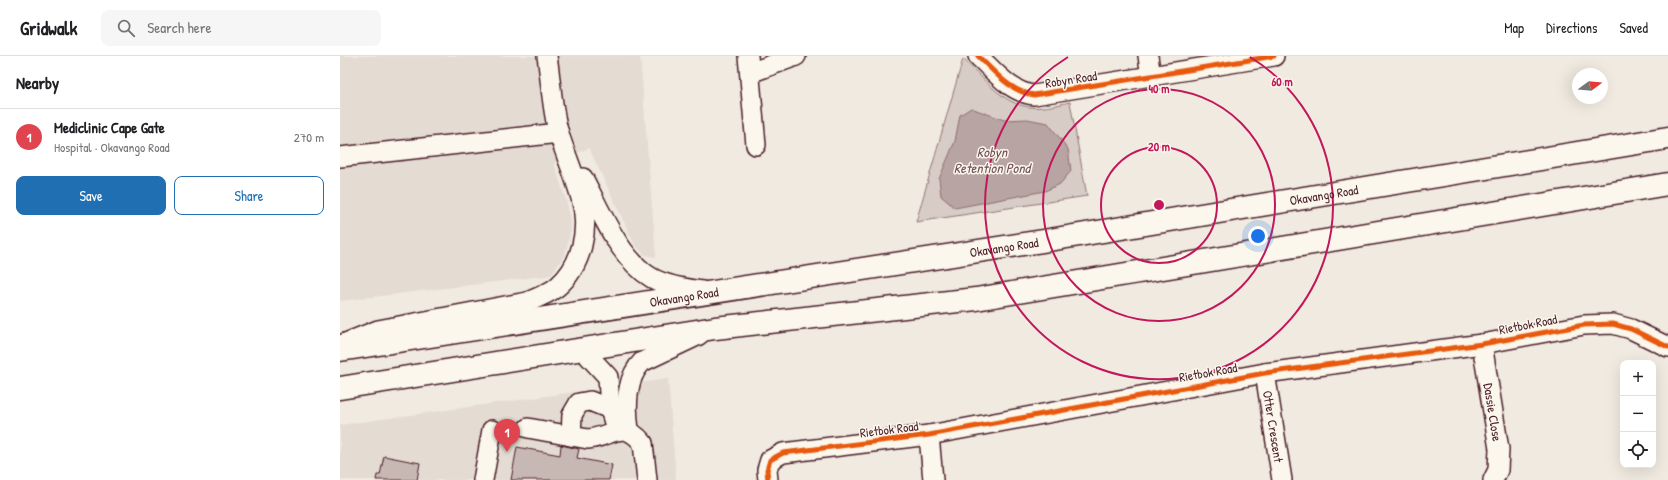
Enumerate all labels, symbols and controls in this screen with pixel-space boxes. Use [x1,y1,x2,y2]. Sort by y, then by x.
search box [101,10,381,46]
text: Gridwalk [20,15,77,41]
icon: search [115,17,137,39]
text: Search here [147,17,211,38]
text: Map [1504,18,1524,37]
text: Directions [1546,18,1597,37]
text: Saved [1619,18,1648,37]
street label: Robyn Road [1044,66,1098,92]
north arrow [1572,68,1608,104]
text: Nearby [16,71,59,94]
text: 60 m [1271,73,1293,90]
text: 40 m [1149,80,1169,97]
text: Mediclinic Cape Gate [54,117,165,138]
text: 1 [27,128,31,146]
text: 270 m [294,128,324,146]
text: Hospital · Okavango Road [54,138,170,156]
text: 20 m [1148,138,1170,155]
water label: Robyn Retention Pond [954,142,1033,177]
button: Save [16,176,166,215]
button: Share [174,176,324,215]
street label: Okavango Road [1288,180,1359,209]
centre of rings [1152,198,1166,212]
your location [1248,226,1268,246]
street label: Okavango Road [968,233,1040,261]
street label: Okavango Road [648,282,720,311]
street label: Rietbok Road [1497,310,1559,338]
street label: Rietbok Road [1178,358,1238,386]
map controls [1620,360,1656,468]
button: + [1620,360,1656,396]
street label: Dassie Close [1479,382,1507,442]
street label: Otter Crescent [1259,389,1288,464]
button: − [1620,396,1656,432]
street label: Rietbok Road [859,416,919,442]
pin: 1 [494,419,520,452]
button: locate [1620,432,1656,468]

